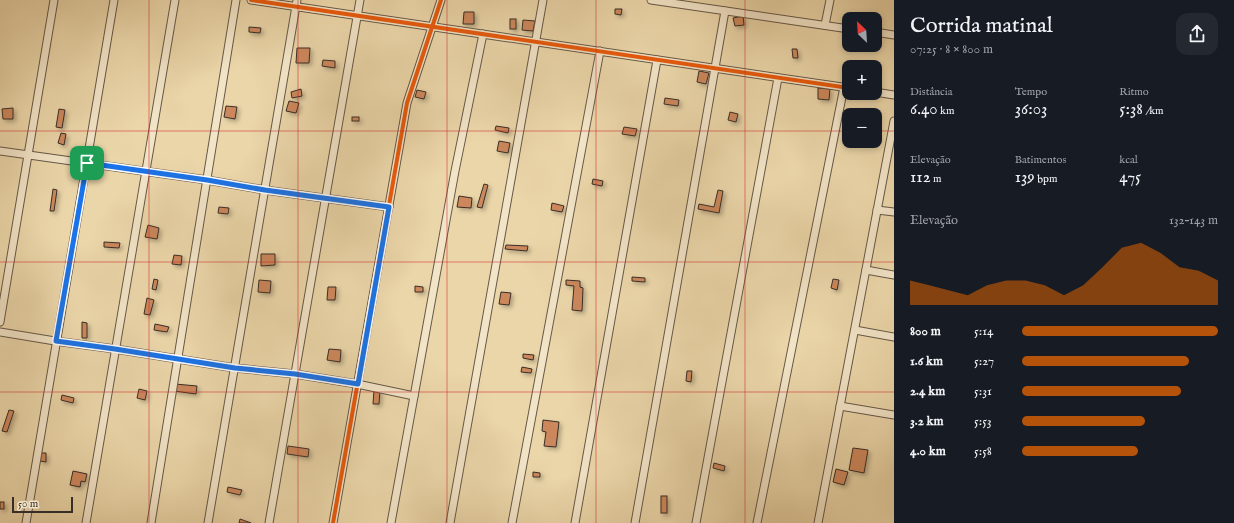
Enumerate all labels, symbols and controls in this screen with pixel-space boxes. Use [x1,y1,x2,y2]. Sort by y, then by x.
north arrow [842,12,882,52]
map controls [842,12,882,148]
text: Corrida matinal [910,12,1053,40]
button: share [1176,13,1218,55]
text: 07:25 · 8 × 800 m [910,41,993,58]
button: + [842,60,882,100]
text: Distância [910,85,952,99]
text: Tempo [1015,85,1047,99]
text: Ritmo [1119,85,1149,99]
text: 6.40 [910,99,938,120]
text: 36:03 [1015,99,1047,120]
text: 5:38 [1119,99,1143,120]
text: km [938,104,954,118]
text: /km [1143,104,1164,118]
button: − [842,108,882,148]
pin [70,146,104,180]
icon: arrive [76,152,98,174]
text: Elevação [910,153,951,167]
text: Batimentos [1015,153,1066,167]
text: kcal [1119,153,1138,167]
text: 112 [910,167,931,188]
text: 139 [1015,167,1035,188]
text: 475 [1119,167,1141,188]
text: m [931,172,942,186]
text: bpm [1035,172,1057,186]
text: Elevação [910,212,958,229]
text: 132–143 m [1169,212,1218,229]
text: 800 m [910,323,941,340]
text: 5:14 [974,323,993,340]
text: 1.6 km [910,353,943,370]
text: 5:27 [974,353,994,370]
text: 2.4 km [910,383,945,400]
text: 5:31 [974,383,992,400]
text: 3.2 km [910,413,944,430]
text: 5:53 [974,413,992,430]
text: 4.0 km [910,443,946,460]
text: 5:58 [974,443,992,460]
scale bar [12,495,73,514]
text: 50 m [18,497,38,511]

